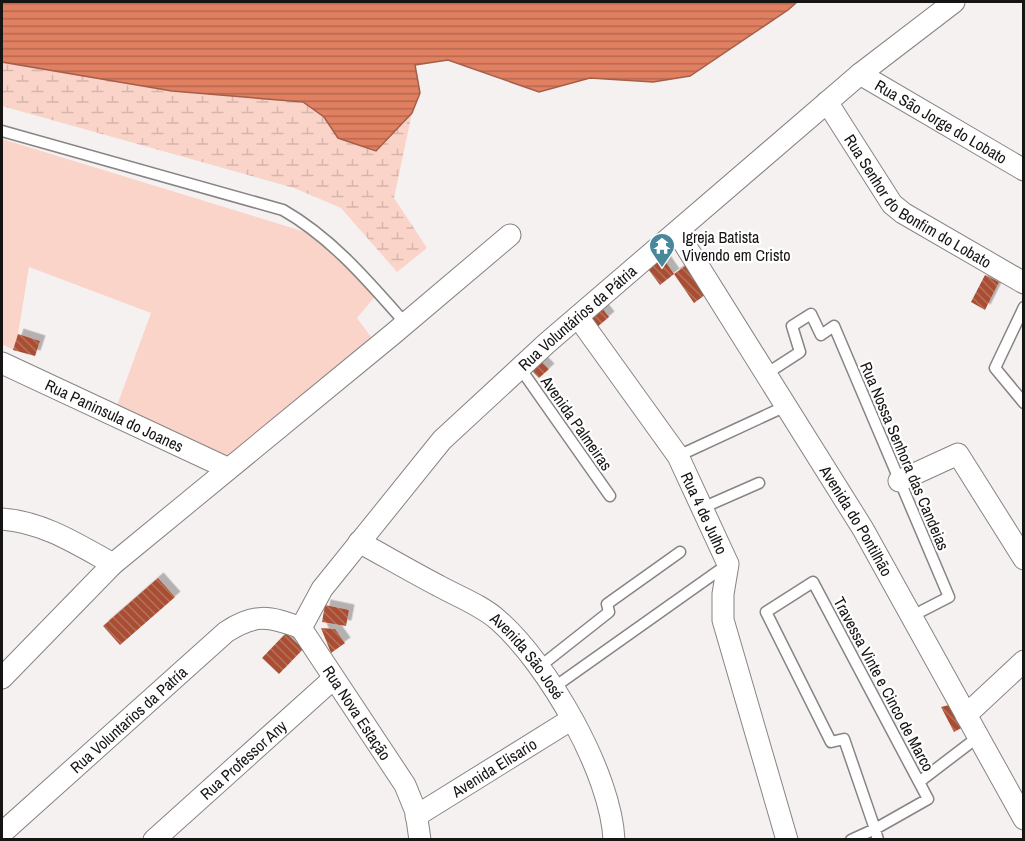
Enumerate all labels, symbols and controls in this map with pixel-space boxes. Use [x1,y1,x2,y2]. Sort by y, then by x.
street label: Rua São Jorge do Lobato [871,74,1011,169]
street label: Rua Senhor do Bonfim do Lobato [839,130,996,273]
place label: Igreja Batista Vivendo em Cristo [682,226,790,266]
temple icon: Igreja Batista Vivendo em Cristo [647,231,677,269]
street label: Rua Voluntários da Pátria [513,259,642,375]
street label: Rua Nossa Senhora das Candeias [855,358,955,554]
street label: Avenida Palmeiras [536,371,618,475]
street label: Rua Paninsula do Joanes [42,374,187,457]
street label: Avenida do Pontilhão [814,460,898,580]
street label: Rua 4 de Julho [676,468,733,558]
street label: Travessa Vinte e Cinco de Marco [829,593,939,775]
street label: Avenida São José [485,607,569,703]
street label: Rua Voluntarios da Patría [65,661,192,778]
street label: Rua Nova Estação [318,661,397,764]
street label: Rua Professor Any [195,715,292,805]
street label: Avenida Elisario [447,733,541,803]

